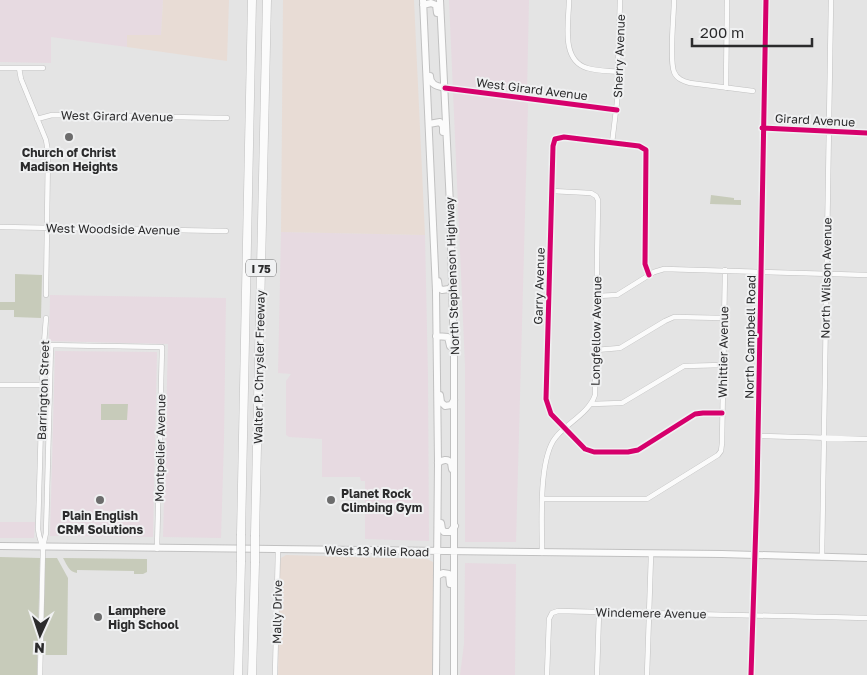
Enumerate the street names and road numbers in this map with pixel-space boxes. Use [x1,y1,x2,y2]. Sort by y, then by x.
street label: Sherry Avenue [610,14,628,98]
street label: West Girard Avenue [475,75,589,103]
street label: West Girard Avenue [61,108,173,124]
street label: Girard Avenue [774,110,856,130]
street label: North Stephenson Highway [442,196,462,355]
street label: North Wilson Avenue [817,217,835,339]
street label: West Woodside Avenue [46,220,180,238]
street label: Garry Avenue [530,247,548,325]
road number: I 75 [246,260,276,276]
street label: North Campbell Road [741,275,759,399]
street label: Longfellow Avenue [588,276,604,386]
street label: Walter P. Chrysler Freeway [250,290,268,444]
street label: Whittier Avenue [715,306,731,398]
street label: Barrington Street [34,340,52,440]
street label: Montpelier Avenue [152,394,168,502]
street label: West 13 Mile Road [325,543,429,559]
street label: Mally Drive [269,580,285,644]
street label: Windemere Avenue [595,605,707,621]

